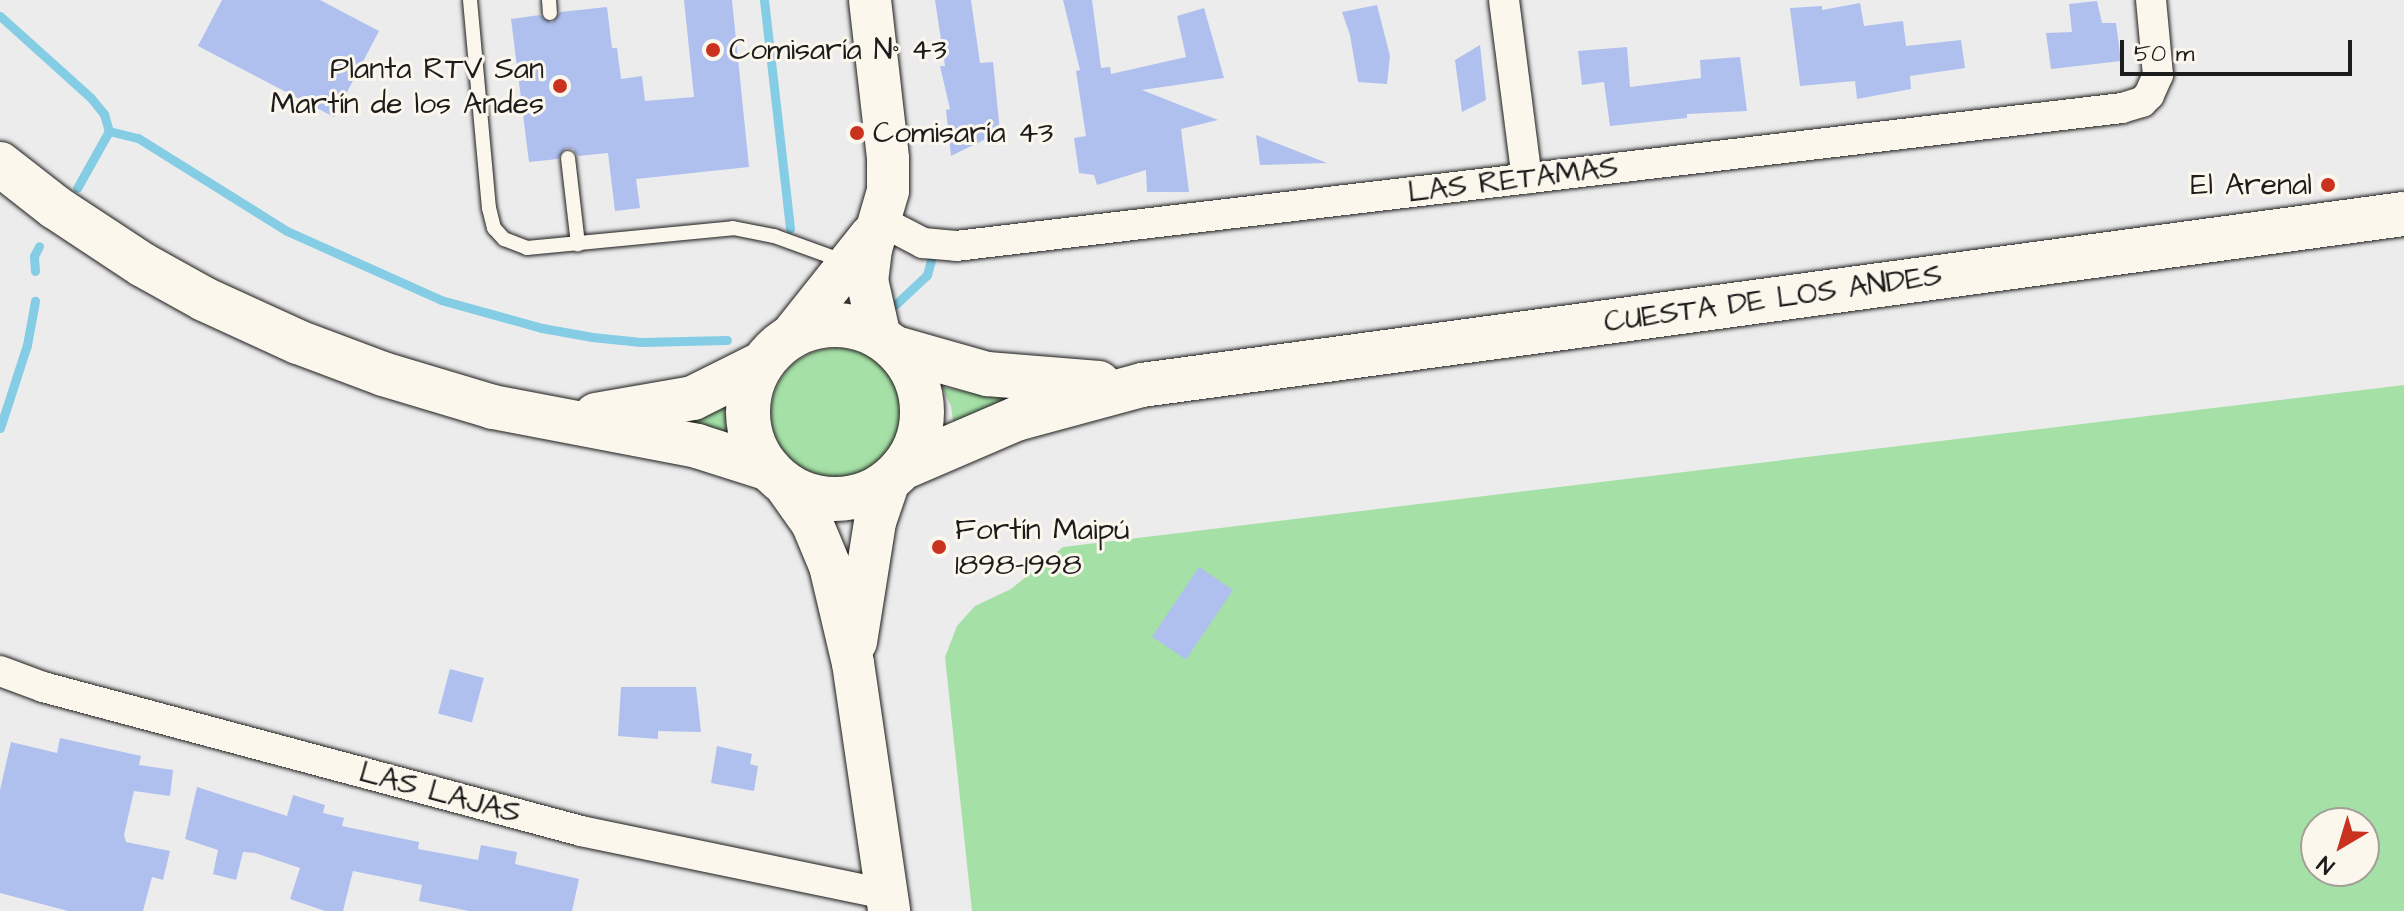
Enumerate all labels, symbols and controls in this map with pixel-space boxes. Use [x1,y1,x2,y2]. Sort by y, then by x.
scale bar [2124,24,2356,74]
place label: Comisaría N° 43 [729,32,947,68]
text: 50 m [2134,37,2194,71]
marker: Comisaría N° 43 [704,41,722,59]
place label: Planta RTV San Martín de los Andes [271,51,544,122]
marker: Planta RTV San Martín de los Andes [551,77,569,95]
place label: Comisaría 43 [873,115,1053,151]
marker: Comisaría 43 [848,124,866,142]
street label: LAS RETAMAS [1406,149,1620,211]
place label: El Arenal [2191,167,2312,203]
marker: El Arenal [2319,176,2337,194]
street label: CUESTA DE LOS ANDES [1602,257,1944,341]
place label: Fortín Maipú 1898-1998 [955,512,1129,582]
marker: Fortín Maipú 1898-1998 [930,538,948,556]
street label: LAS LAJAS [355,754,525,832]
north arrow [2300,807,2380,887]
text: N [2311,848,2341,881]

